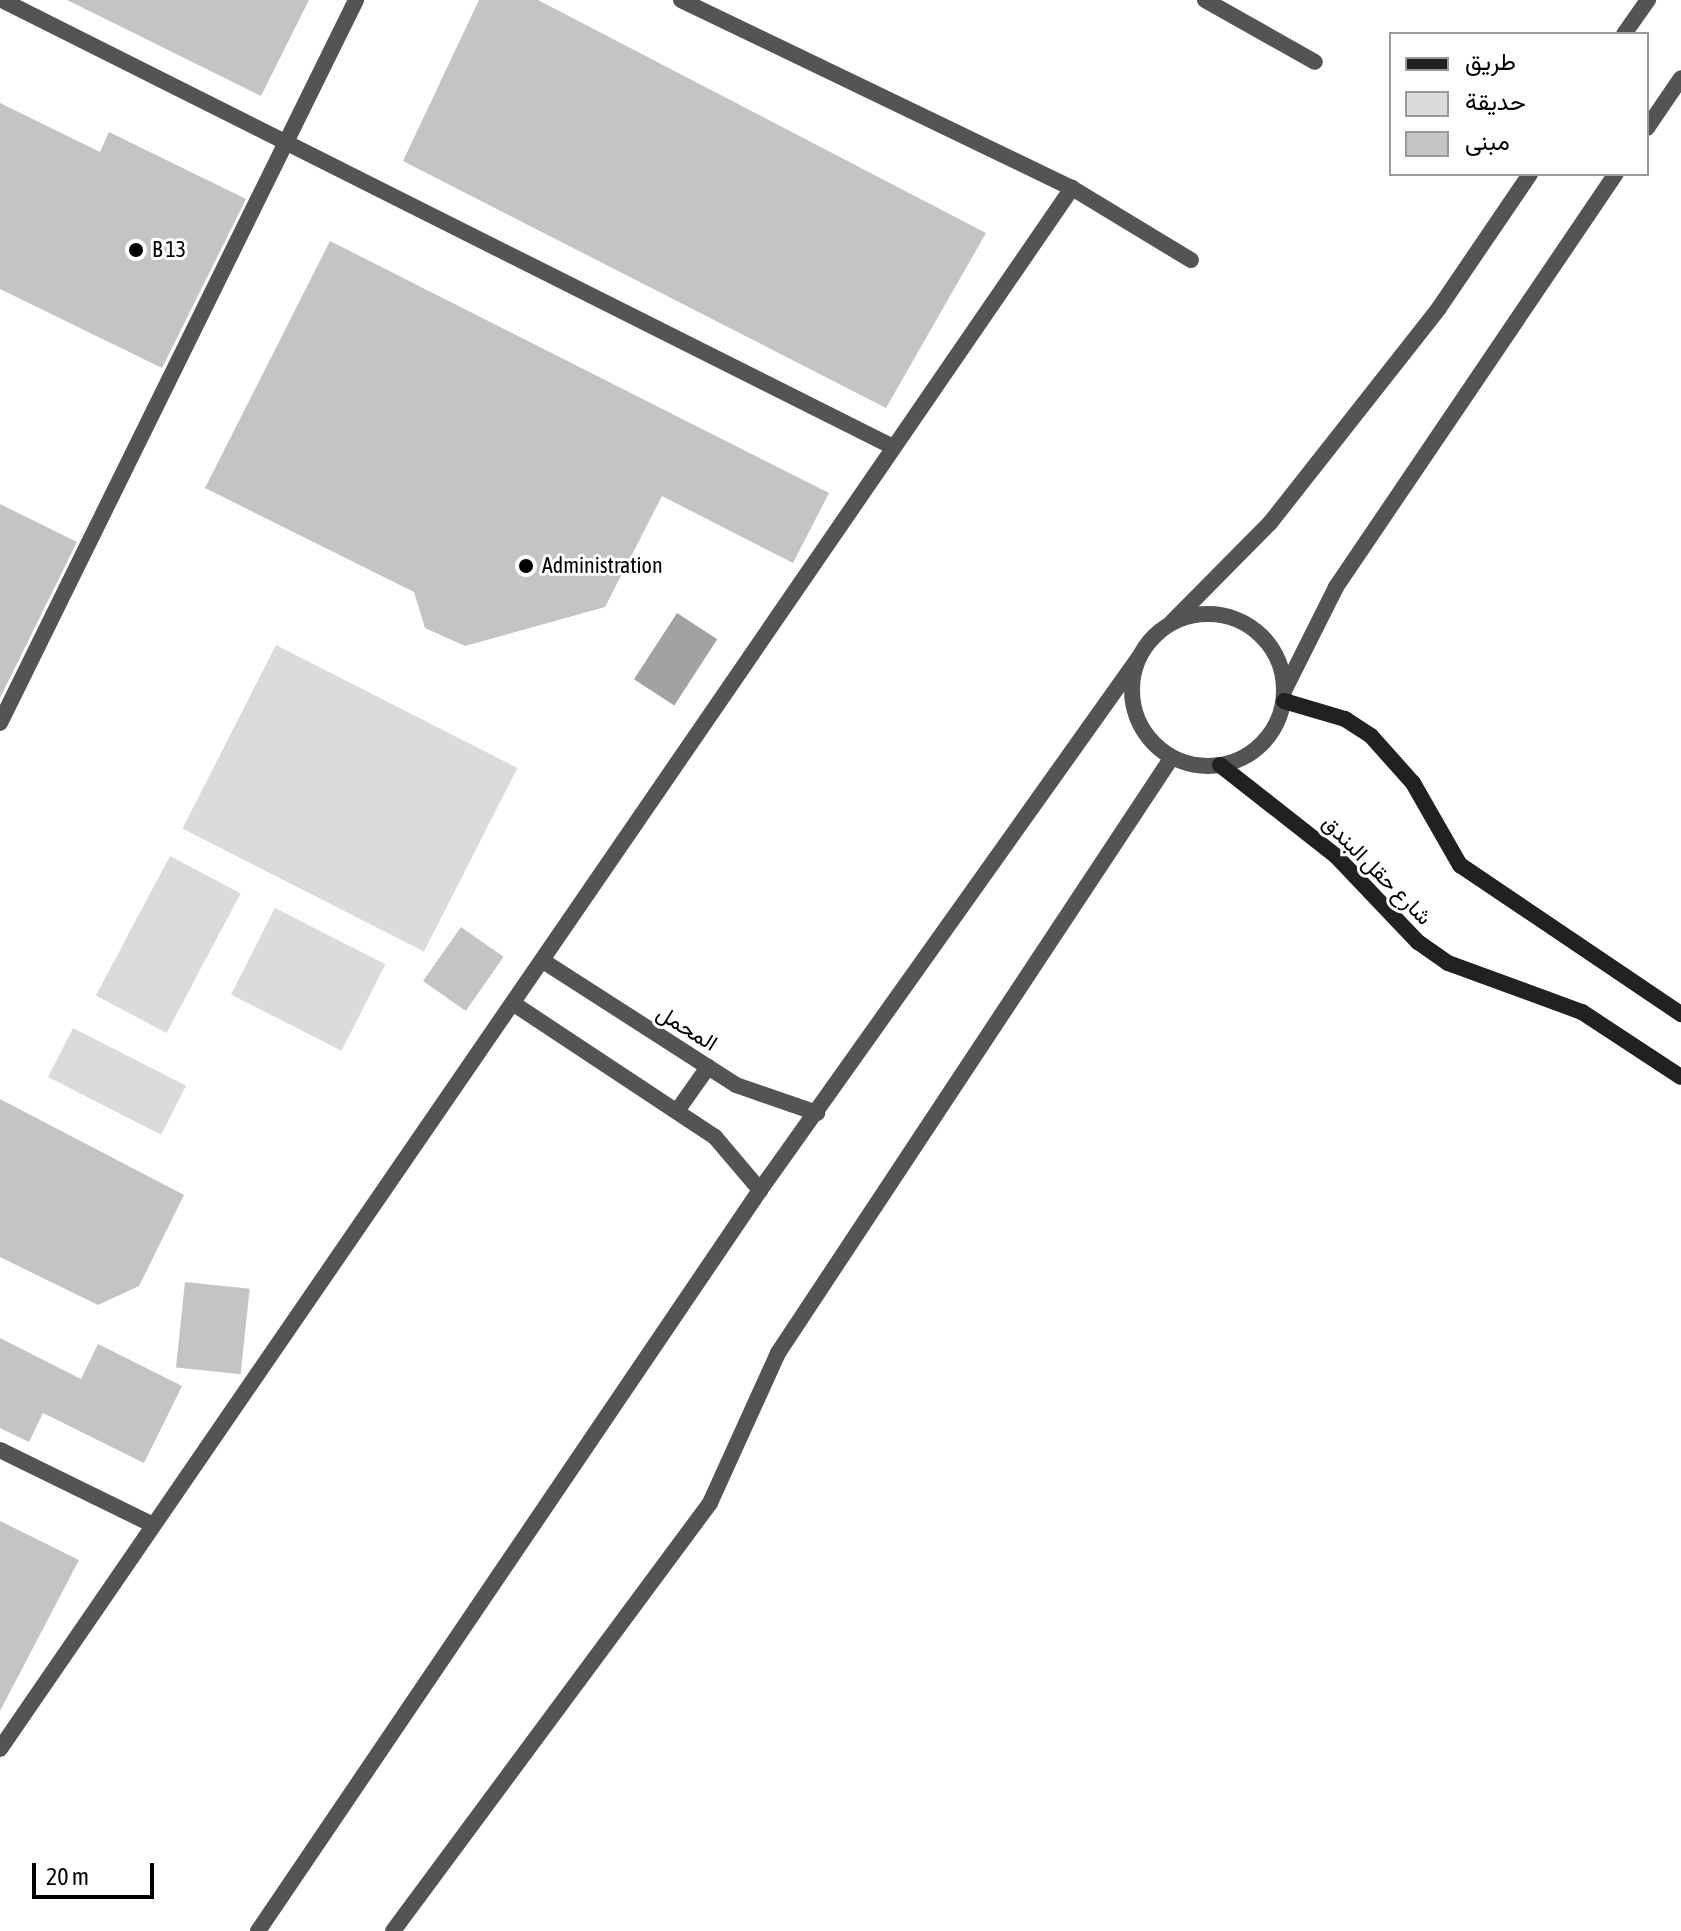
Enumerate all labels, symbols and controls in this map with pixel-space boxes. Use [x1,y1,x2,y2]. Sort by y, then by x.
legend [1389,32,1649,176]
text: طريق [1465,48,1516,75]
text: حديقة [1465,88,1526,115]
text: مبنى [1465,128,1510,155]
place label: B 13 [152,237,186,263]
marker: B 13 [127,241,145,259]
place label: Administration [542,553,663,579]
marker: Administration [517,557,535,575]
street label: شارع حقل البندق [1317,810,1437,930]
street label: المحمل [652,999,722,1057]
scale bar [36,1847,158,1897]
text: 20 m [46,1863,89,1890]

